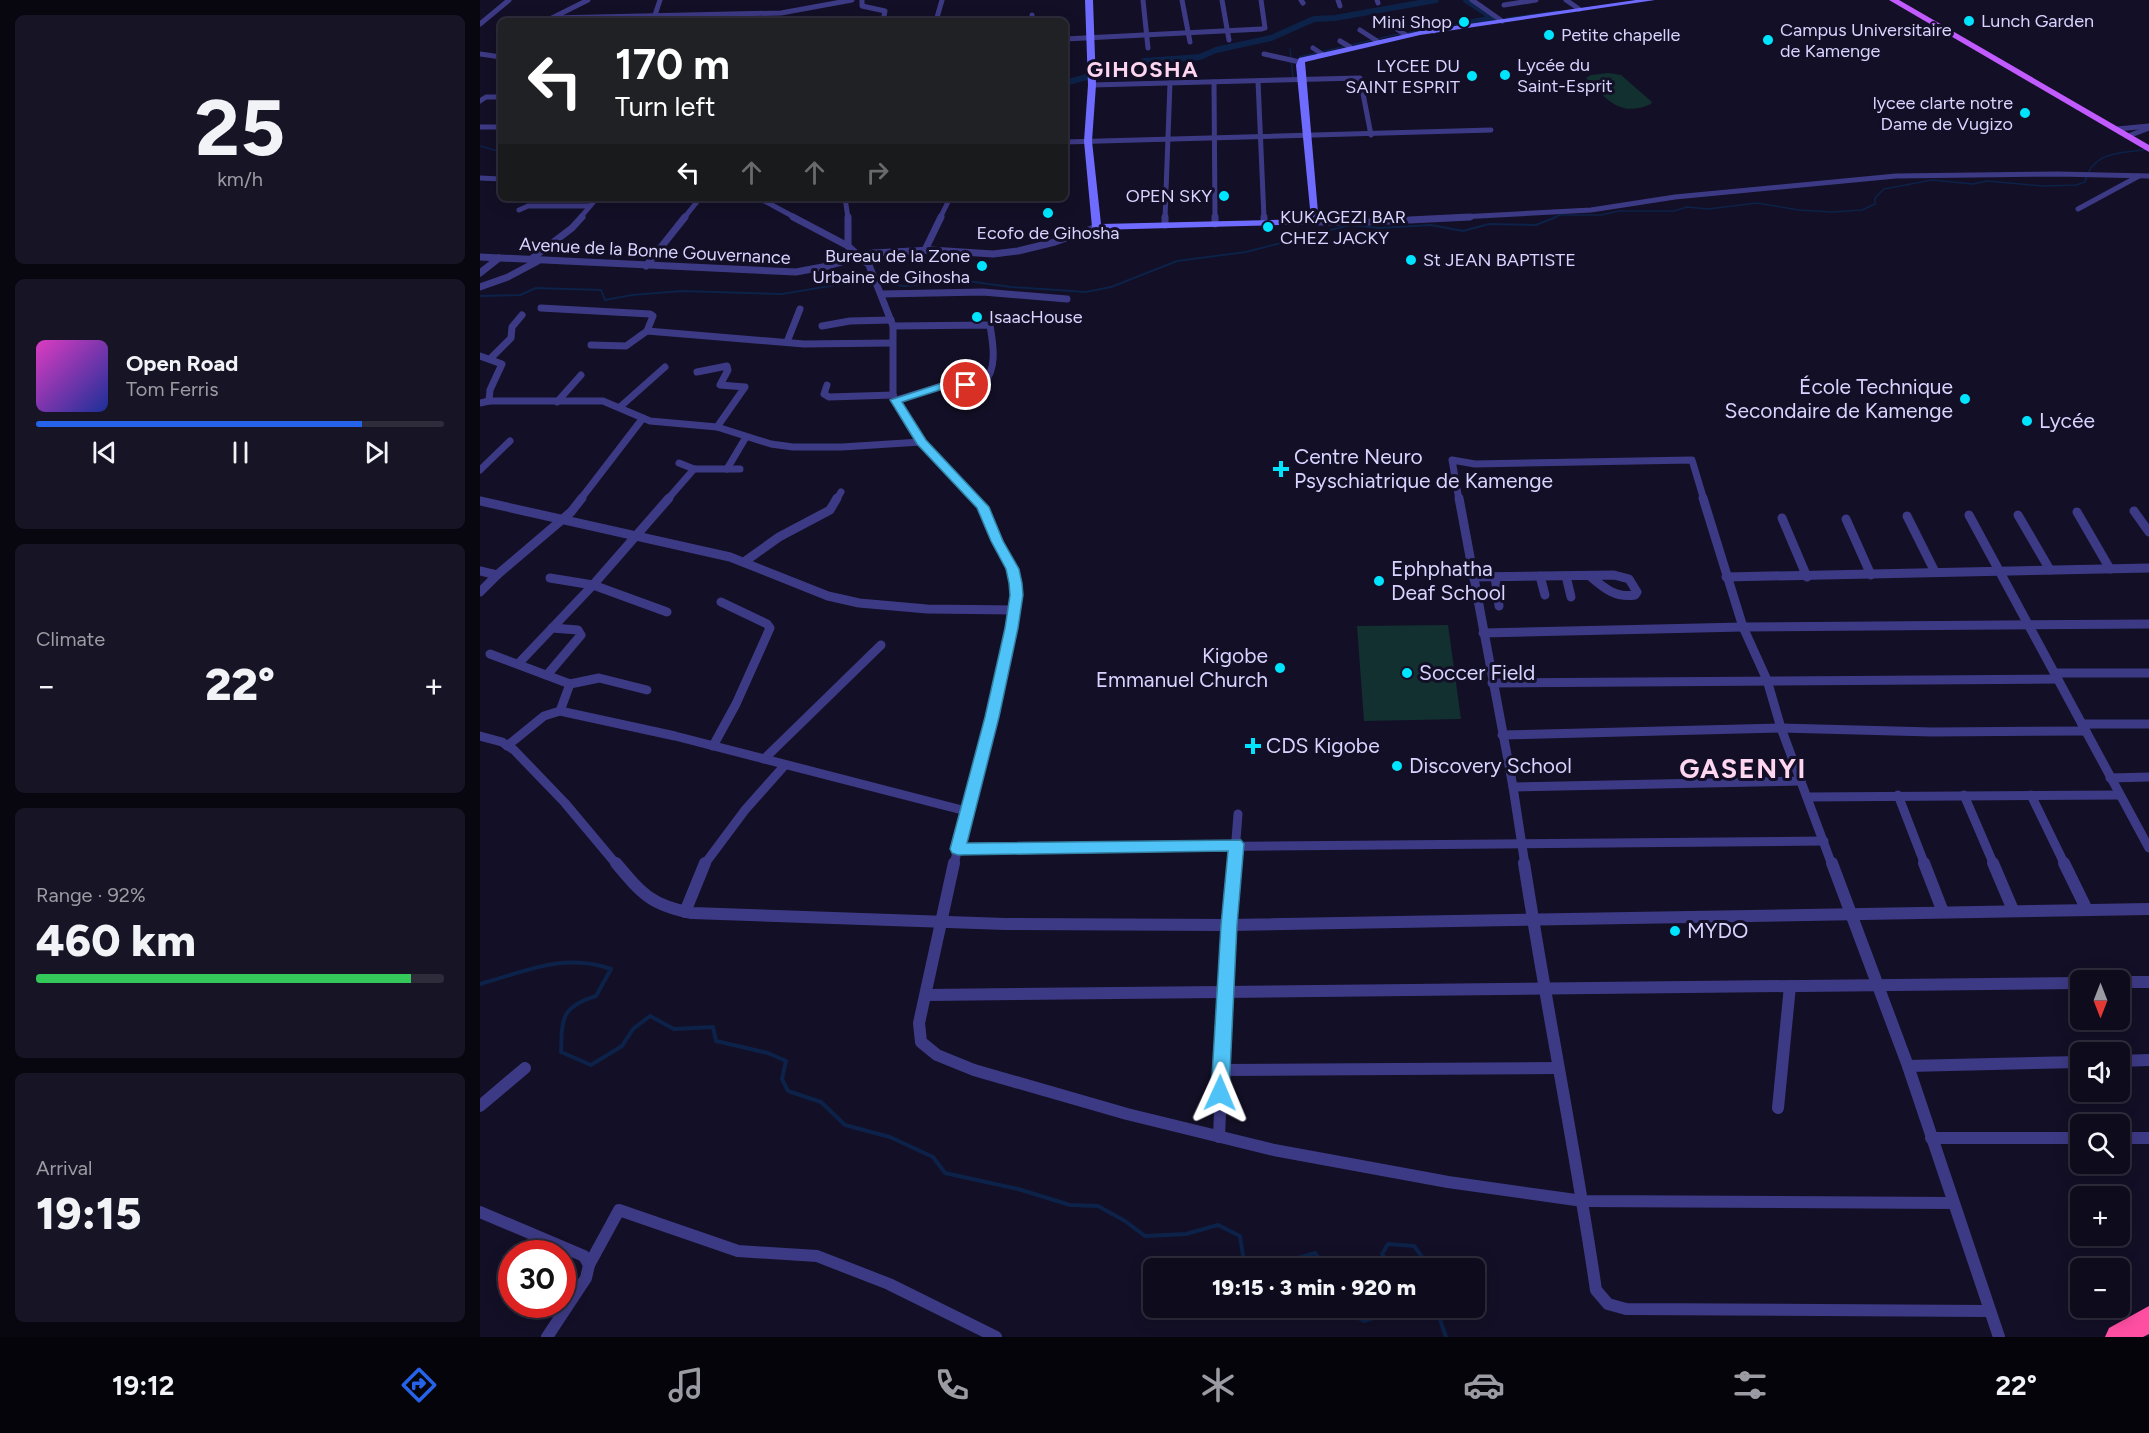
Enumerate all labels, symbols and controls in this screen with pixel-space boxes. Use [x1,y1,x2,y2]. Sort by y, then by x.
place label: Lunch Garden [1981,10,2094,32]
place label: Mini Shop [1372,11,1452,33]
marker: Lunch Garden [1962,14,1976,28]
marker: Mini Shop [1457,15,1471,29]
place label: Campus Universitaire de Kamenge [1780,19,1952,62]
place label: Petite chapelle [1561,24,1680,46]
marker: Petite chapelle [1542,28,1556,42]
marker: Campus Universitaire de Kamenge [1761,33,1775,47]
text: 170 m [615,39,730,90]
icon: left [516,42,594,120]
place label: Lycée du Saint-Esprit [1517,54,1613,97]
place label: LYCEE DU SAINT ESPRIT [1345,55,1460,98]
district label: GIHOSHA [1087,56,1199,83]
marker: Lycée du Saint-Esprit [1498,68,1512,82]
marker: LYCEE DU SAINT ESPRIT [1465,69,1479,83]
text: 25 [195,81,285,175]
text: Turn left [615,90,715,123]
place label: lycee clarte notre Dame de Vugizo [1873,92,2013,135]
marker: lycee clarte notre Dame de Vugizo [2018,106,2032,120]
icon: left [672,156,705,189]
icon: ahead [735,156,768,189]
icon: ahead [798,156,831,189]
icon: right [861,156,894,189]
text: km/h [217,167,263,191]
place label: OPEN SKY [1126,185,1212,207]
marker: OPEN SKY [1217,189,1231,203]
marker: Ecofo de Gihosha [1041,206,1055,220]
place label: KUKAGEZI BAR CHEZ JACKY [1280,206,1406,249]
marker: KUKAGEZI BAR CHEZ JACKY [1261,220,1275,234]
place label: Ecofo de Gihosha [976,222,1120,244]
street label: Avenue de la Bonne Gouvernance [519,233,791,269]
place label: Bureau de la Zone Urbaine de Gihosha [812,245,970,288]
place label: St JEAN BAPTISTE [1423,249,1576,271]
marker: St JEAN BAPTISTE [1404,253,1418,267]
marker: Bureau de la Zone Urbaine de Gihosha [975,259,989,273]
place label: IsaacHouse [989,306,1083,328]
marker: IsaacHouse [970,310,984,324]
text: Open Road [126,350,238,377]
pin [940,359,991,410]
icon: arrive [949,368,982,401]
place label: École Technique Secondaire de Kamenge [1725,374,1953,423]
text: Tom Ferris [126,377,219,401]
marker: École Technique Secondaire de Kamenge [1958,392,1972,406]
place label: Lycée [2039,408,2095,433]
marker: Lycée [2020,414,2034,428]
icon: previous [88,436,121,469]
icon: pause [224,436,257,469]
icon: next [360,436,393,469]
place label: Centre Neuro Psyschiatrique de Kamenge [1294,444,1553,493]
marker: Centre Neuro Psyschiatrique de Kamenge [1272,460,1290,478]
place label: Ephphatha Deaf School [1391,556,1506,605]
marker: Ephphatha Deaf School [1372,574,1386,588]
text: Climate [36,627,105,651]
place label: Kigobe Emmanuel Church [1096,643,1268,692]
text: 22° [205,657,275,711]
place label: Soccer Field [1419,660,1535,685]
marker: Kigobe Emmanuel Church [1273,661,1287,675]
text: − [36,666,57,705]
text: + [423,666,444,705]
marker: Soccer Field [1400,666,1414,680]
place label: CDS Kigobe [1266,733,1380,758]
marker: CDS Kigobe [1244,737,1262,755]
district label: GASENYI [1679,752,1807,785]
place label: Discovery School [1409,753,1572,778]
marker: Discovery School [1390,759,1404,773]
text: Range · 92% [36,883,146,907]
text: 460 km [36,913,196,967]
place label: MYDO [1687,918,1748,943]
marker: MYDO [1668,924,1682,938]
north arrow [2070,970,2130,1030]
map controls [2070,970,2130,1318]
button: sound [2070,1042,2130,1102]
position arrow [1188,1061,1252,1125]
button: search [2070,1114,2130,1174]
text: Arrival [36,1156,92,1180]
text: 19:15 [36,1186,142,1240]
button: + [2070,1186,2130,1246]
speed limit sign: 30 [498,1240,576,1318]
button: − [2070,1258,2130,1318]
text: 19:15 · 3 min · 920 m [1212,1274,1416,1301]
icon: directions [398,1364,440,1406]
icon: music [665,1364,707,1406]
icon: phone [931,1364,973,1406]
icon: climate [1197,1364,1239,1406]
icon: car [1463,1364,1505,1406]
icon: filters [1729,1364,1771,1406]
text: 19:12 [112,1369,174,1402]
text: 22° [1995,1369,2037,1402]

